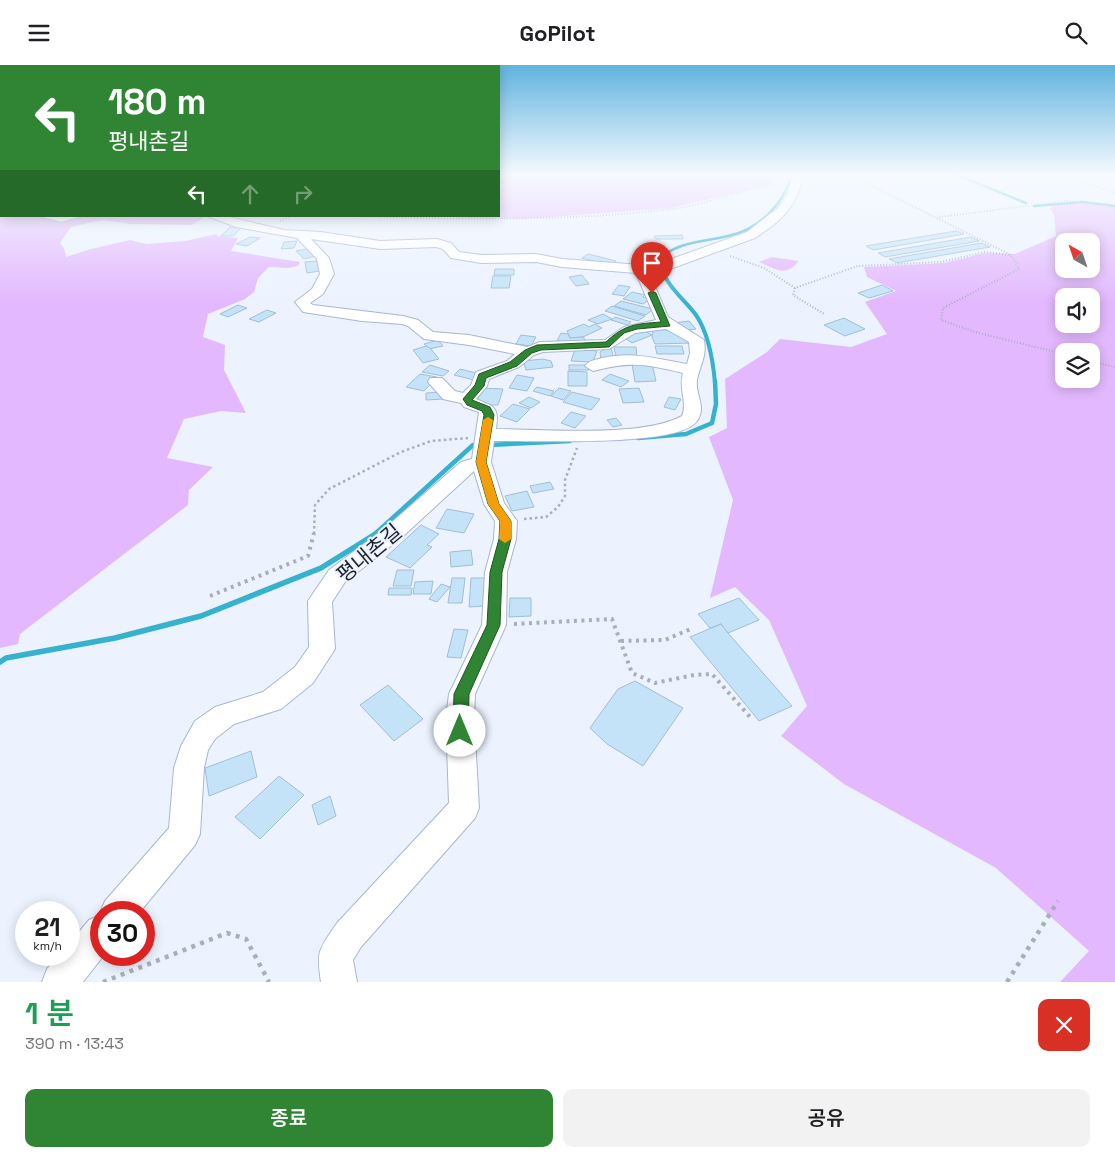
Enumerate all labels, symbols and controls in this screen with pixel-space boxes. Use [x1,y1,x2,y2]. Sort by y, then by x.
icon: menu [25,19,53,47]
text: GoPilot [519,19,596,47]
icon: search [1062,19,1090,47]
text: 180 m [108,80,206,124]
icon: left [25,85,90,150]
text: 평내촌길 [108,127,189,155]
icon: left [183,180,211,208]
icon: ahead [236,180,264,208]
icon: right [289,180,317,208]
north arrow [1055,233,1100,277]
map controls [1055,233,1100,388]
pin [631,242,673,293]
icon: arrive [638,249,666,277]
button: sound [1055,288,1100,333]
button: layers [1055,343,1100,388]
street label: 평내촌길 [331,518,407,588]
position arrow [433,704,485,756]
speed limit sign: 30 [90,901,155,966]
text: 21 [34,911,61,943]
text: km/h [33,938,62,954]
text: 1 분 [25,994,74,1033]
button: close [1038,999,1090,1051]
text: 390 m · 13:43 [25,1033,124,1054]
button: 종료 [25,1089,553,1147]
button: 공유 [563,1089,1090,1147]

